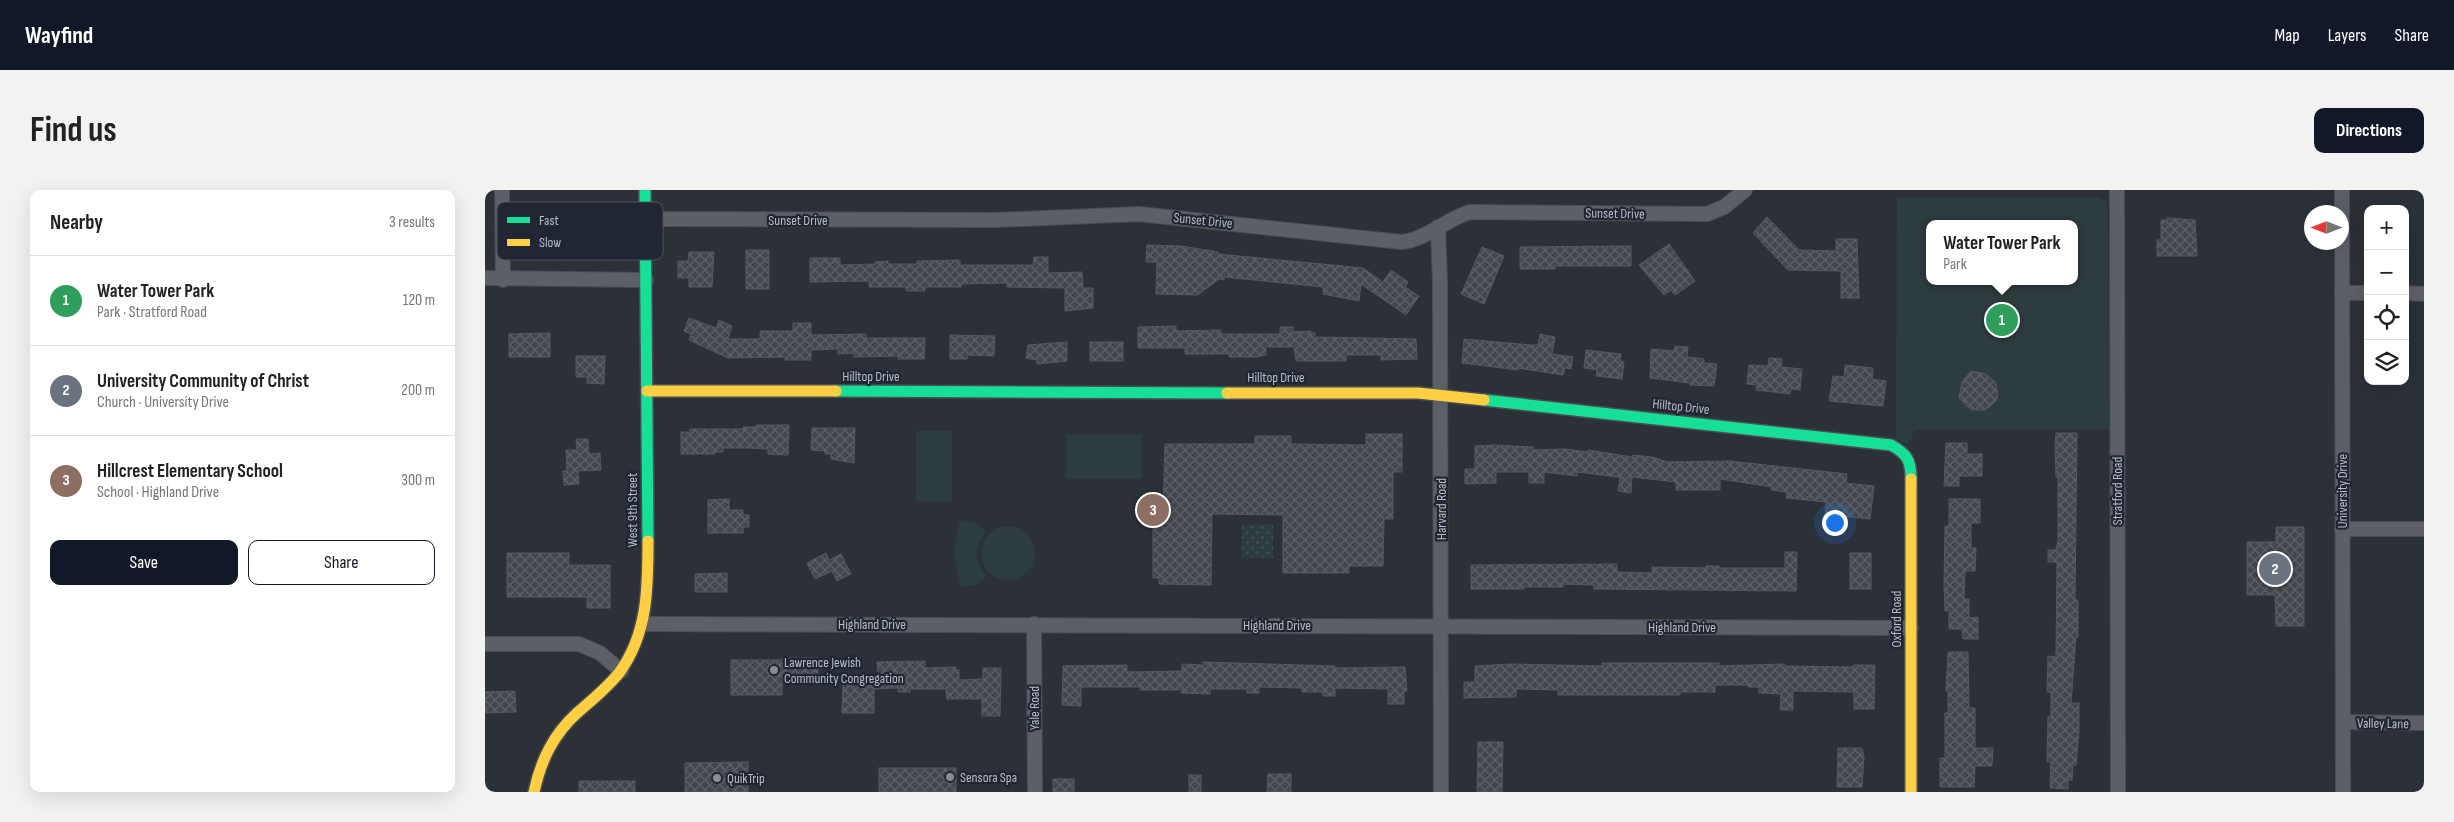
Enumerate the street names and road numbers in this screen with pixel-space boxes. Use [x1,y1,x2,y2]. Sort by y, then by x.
street label: Sunset Drive [1585,204,1645,223]
street label: Sunset Drive [1173,209,1233,232]
street label: Sunset Drive [768,212,828,229]
street label: Hilltop Drive [842,368,900,385]
street label: Hilltop Drive [1247,369,1305,386]
street label: Hilltop Drive [1652,395,1710,418]
street label: University Drive [2334,454,2351,528]
street label: Stratford Road [2109,457,2126,525]
street label: West 9th Street [624,473,641,547]
street label: Harvard Road [1433,478,1450,540]
street label: Oxford Road [1888,590,1905,647]
street label: Highland Drive [838,616,906,633]
street label: Highland Drive [1243,617,1311,634]
street label: Highland Drive [1648,619,1716,636]
street label: Yale Road [1026,686,1043,730]
street label: Valley Lane [2357,715,2409,732]

